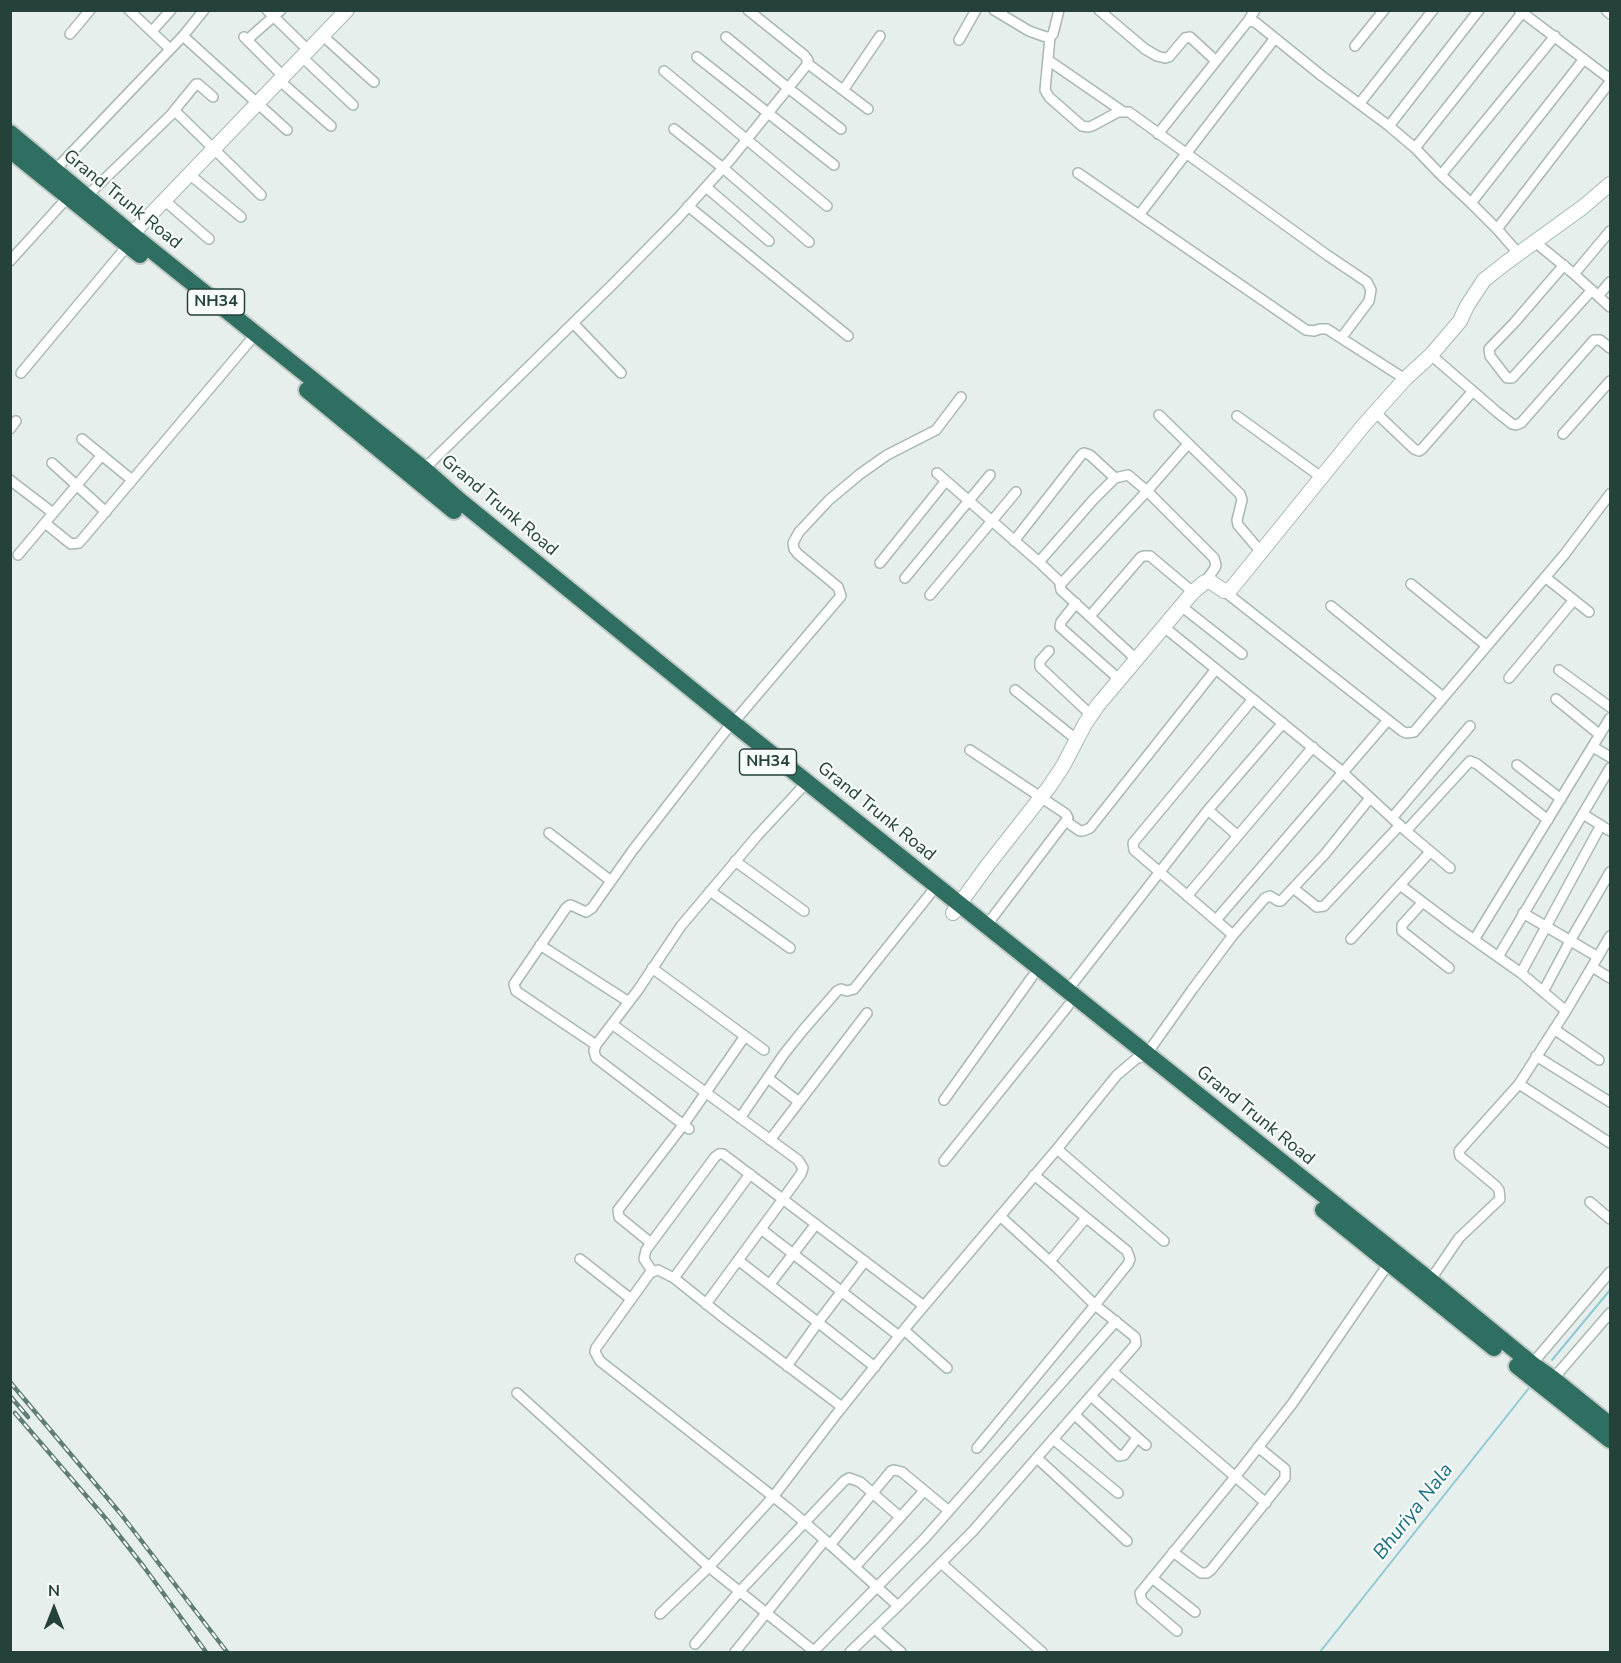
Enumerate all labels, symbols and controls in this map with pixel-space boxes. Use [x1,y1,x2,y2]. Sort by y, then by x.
street label: Grand Trunk Road [58,146,186,254]
road number: NH34 [188,289,244,315]
street label: Grand Trunk Road [436,451,562,561]
road number: NH34 [740,749,796,775]
street label: Grand Trunk Road [812,758,940,866]
street label: Grand Trunk Road [1191,1062,1319,1170]
water label: Bhuriya Nala [1369,1459,1459,1565]
north arrow [24,1579,84,1639]
text: N [48,1580,60,1602]

